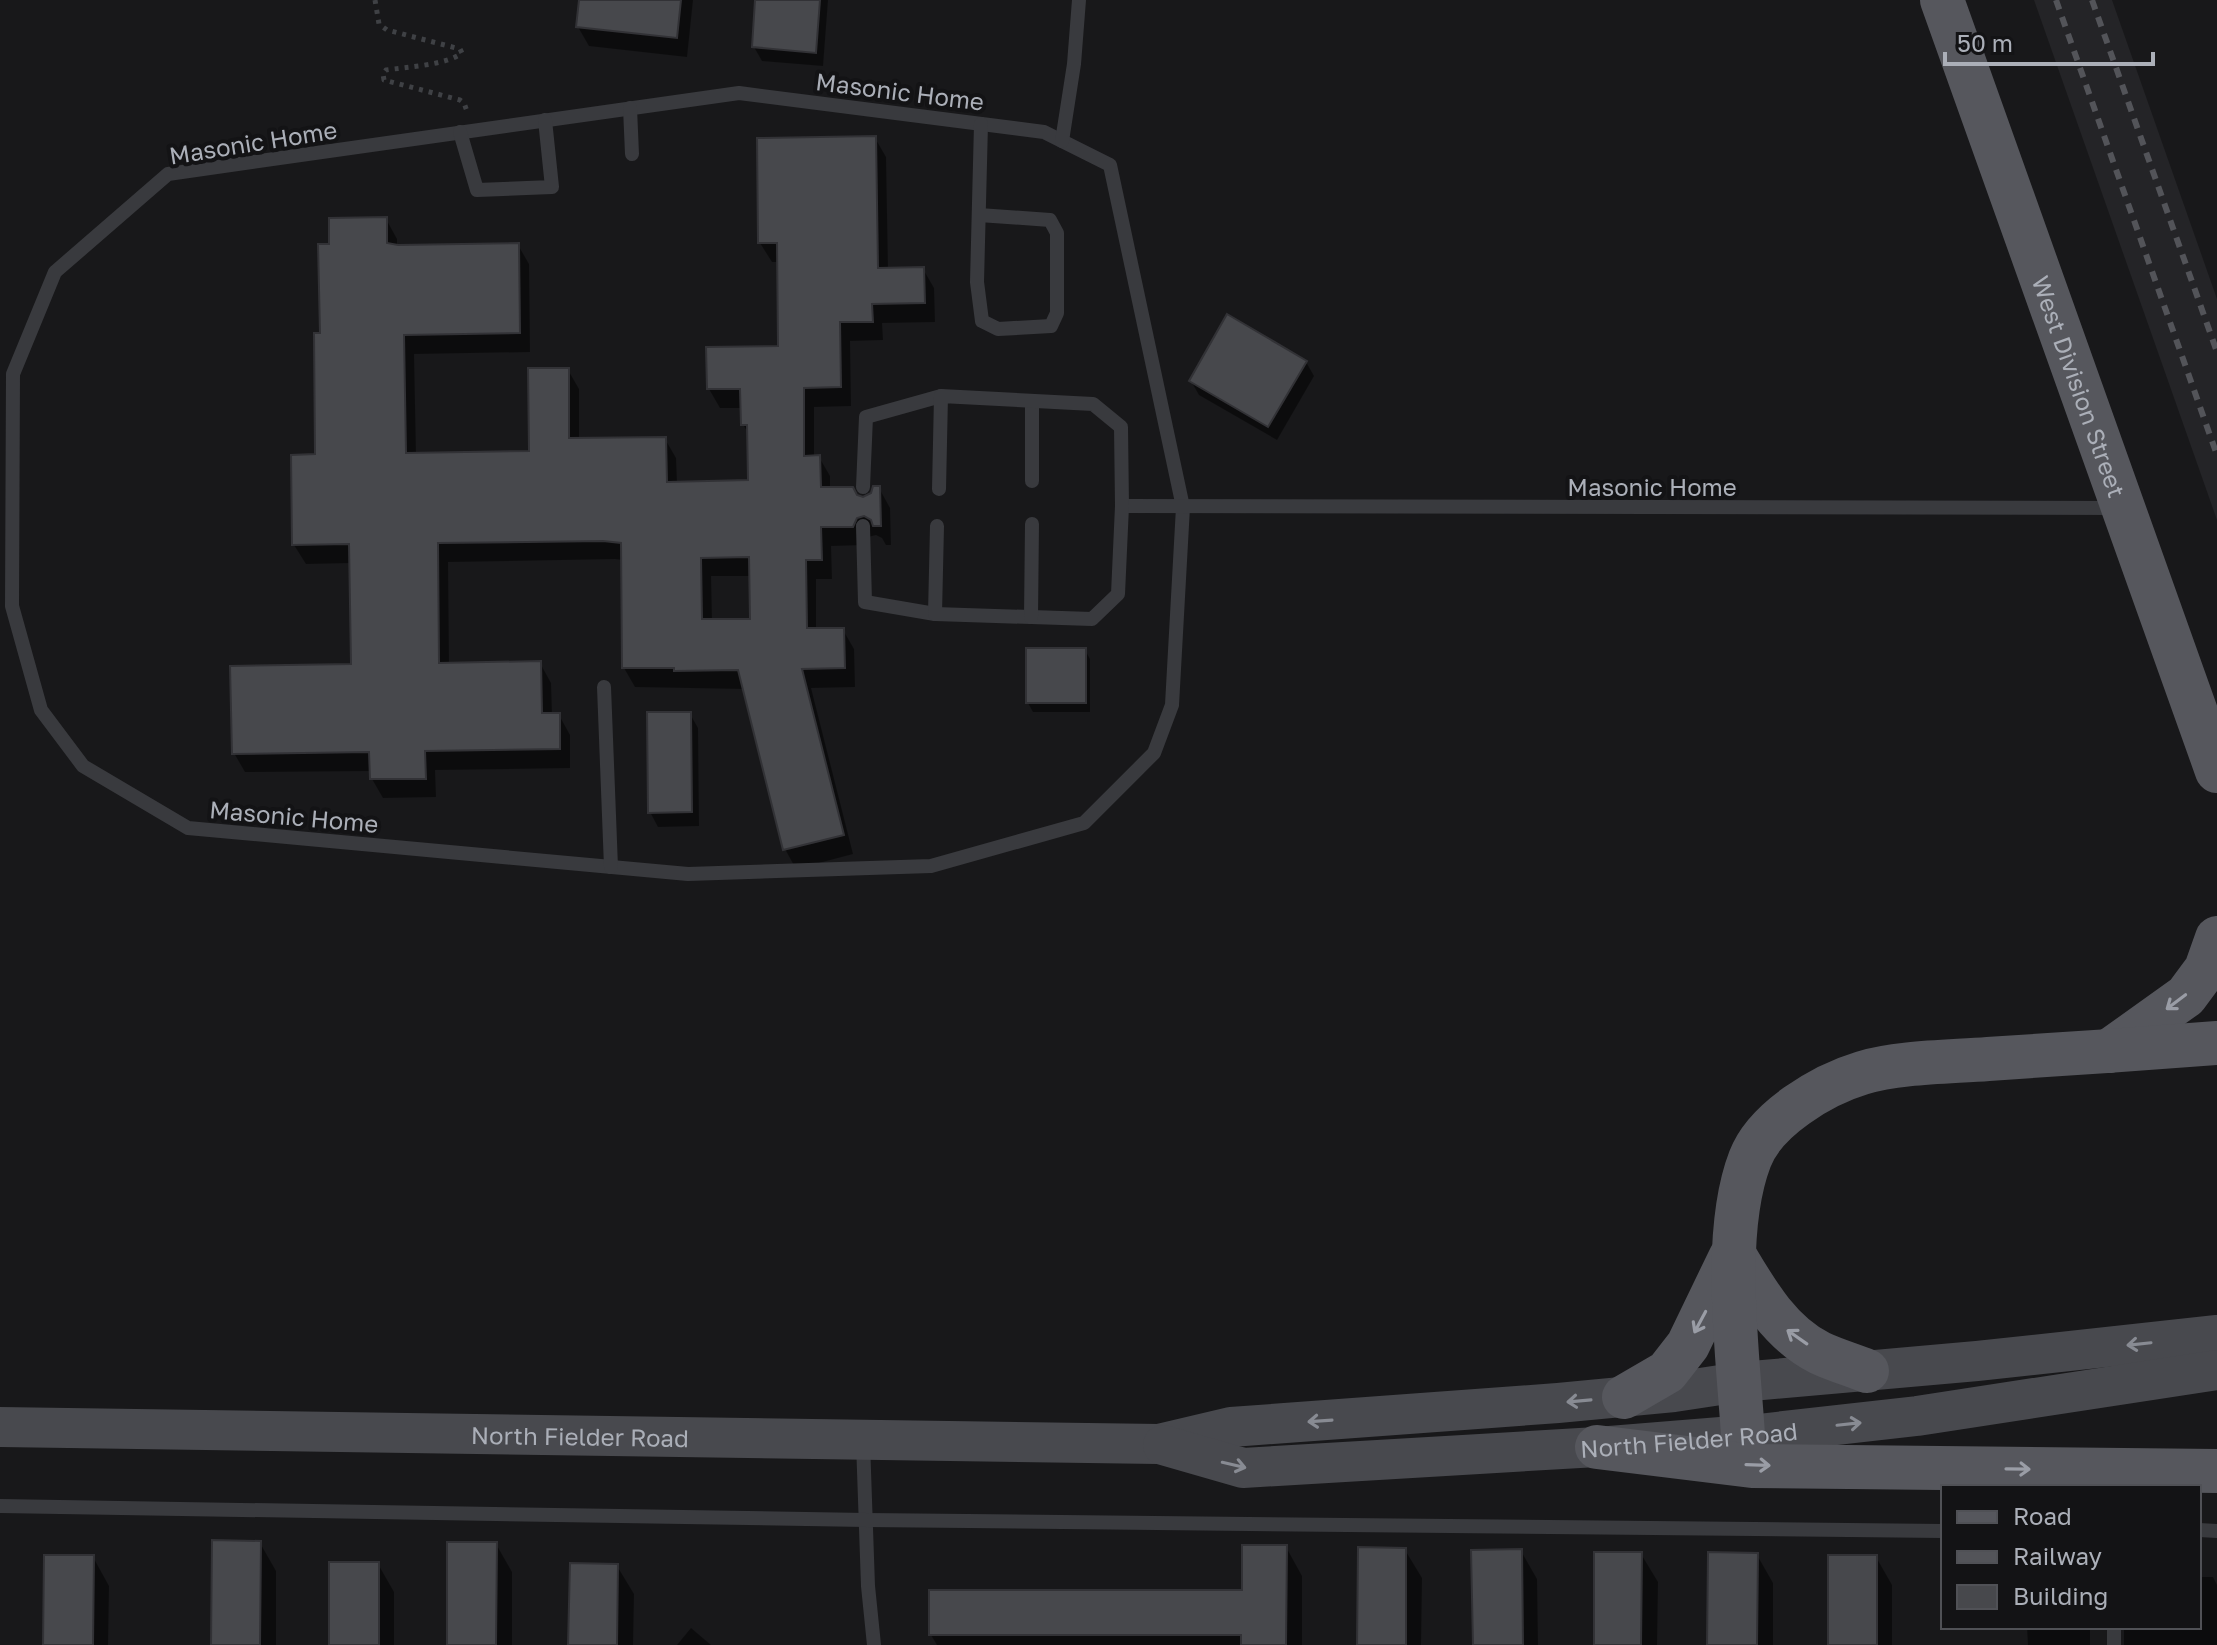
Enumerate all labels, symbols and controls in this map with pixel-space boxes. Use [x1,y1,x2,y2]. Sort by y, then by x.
scale bar [1945,16,2153,66]
text: 50 m [1957,28,2013,57]
street label: Masonic Home [814,66,986,116]
street label: Masonic Home [167,114,339,170]
street label: West Division Street [2027,272,2133,501]
street label: Masonic Home [1567,472,1737,501]
street label: Masonic Home [208,794,380,838]
one-way arrow [2166,994,2187,1011]
one-way arrow [1691,1310,1707,1334]
one-way arrow [1787,1329,1809,1345]
one-way arrow [2127,1336,2153,1351]
one-way arrow [1566,1394,1593,1409]
one-way arrow [1307,1414,1334,1429]
street label: North Fielder Road [1579,1415,1799,1462]
one-way arrow [1835,1416,1861,1431]
street label: North Fielder Road [471,1419,689,1452]
one-way arrow [1220,1458,1246,1473]
one-way arrow [1744,1458,1771,1473]
one-way arrow [2004,1461,2031,1477]
legend [1941,1485,2201,1629]
text: Road [2013,1501,2072,1530]
text: Railway [2013,1541,2102,1570]
text: Building [2013,1581,2108,1610]

